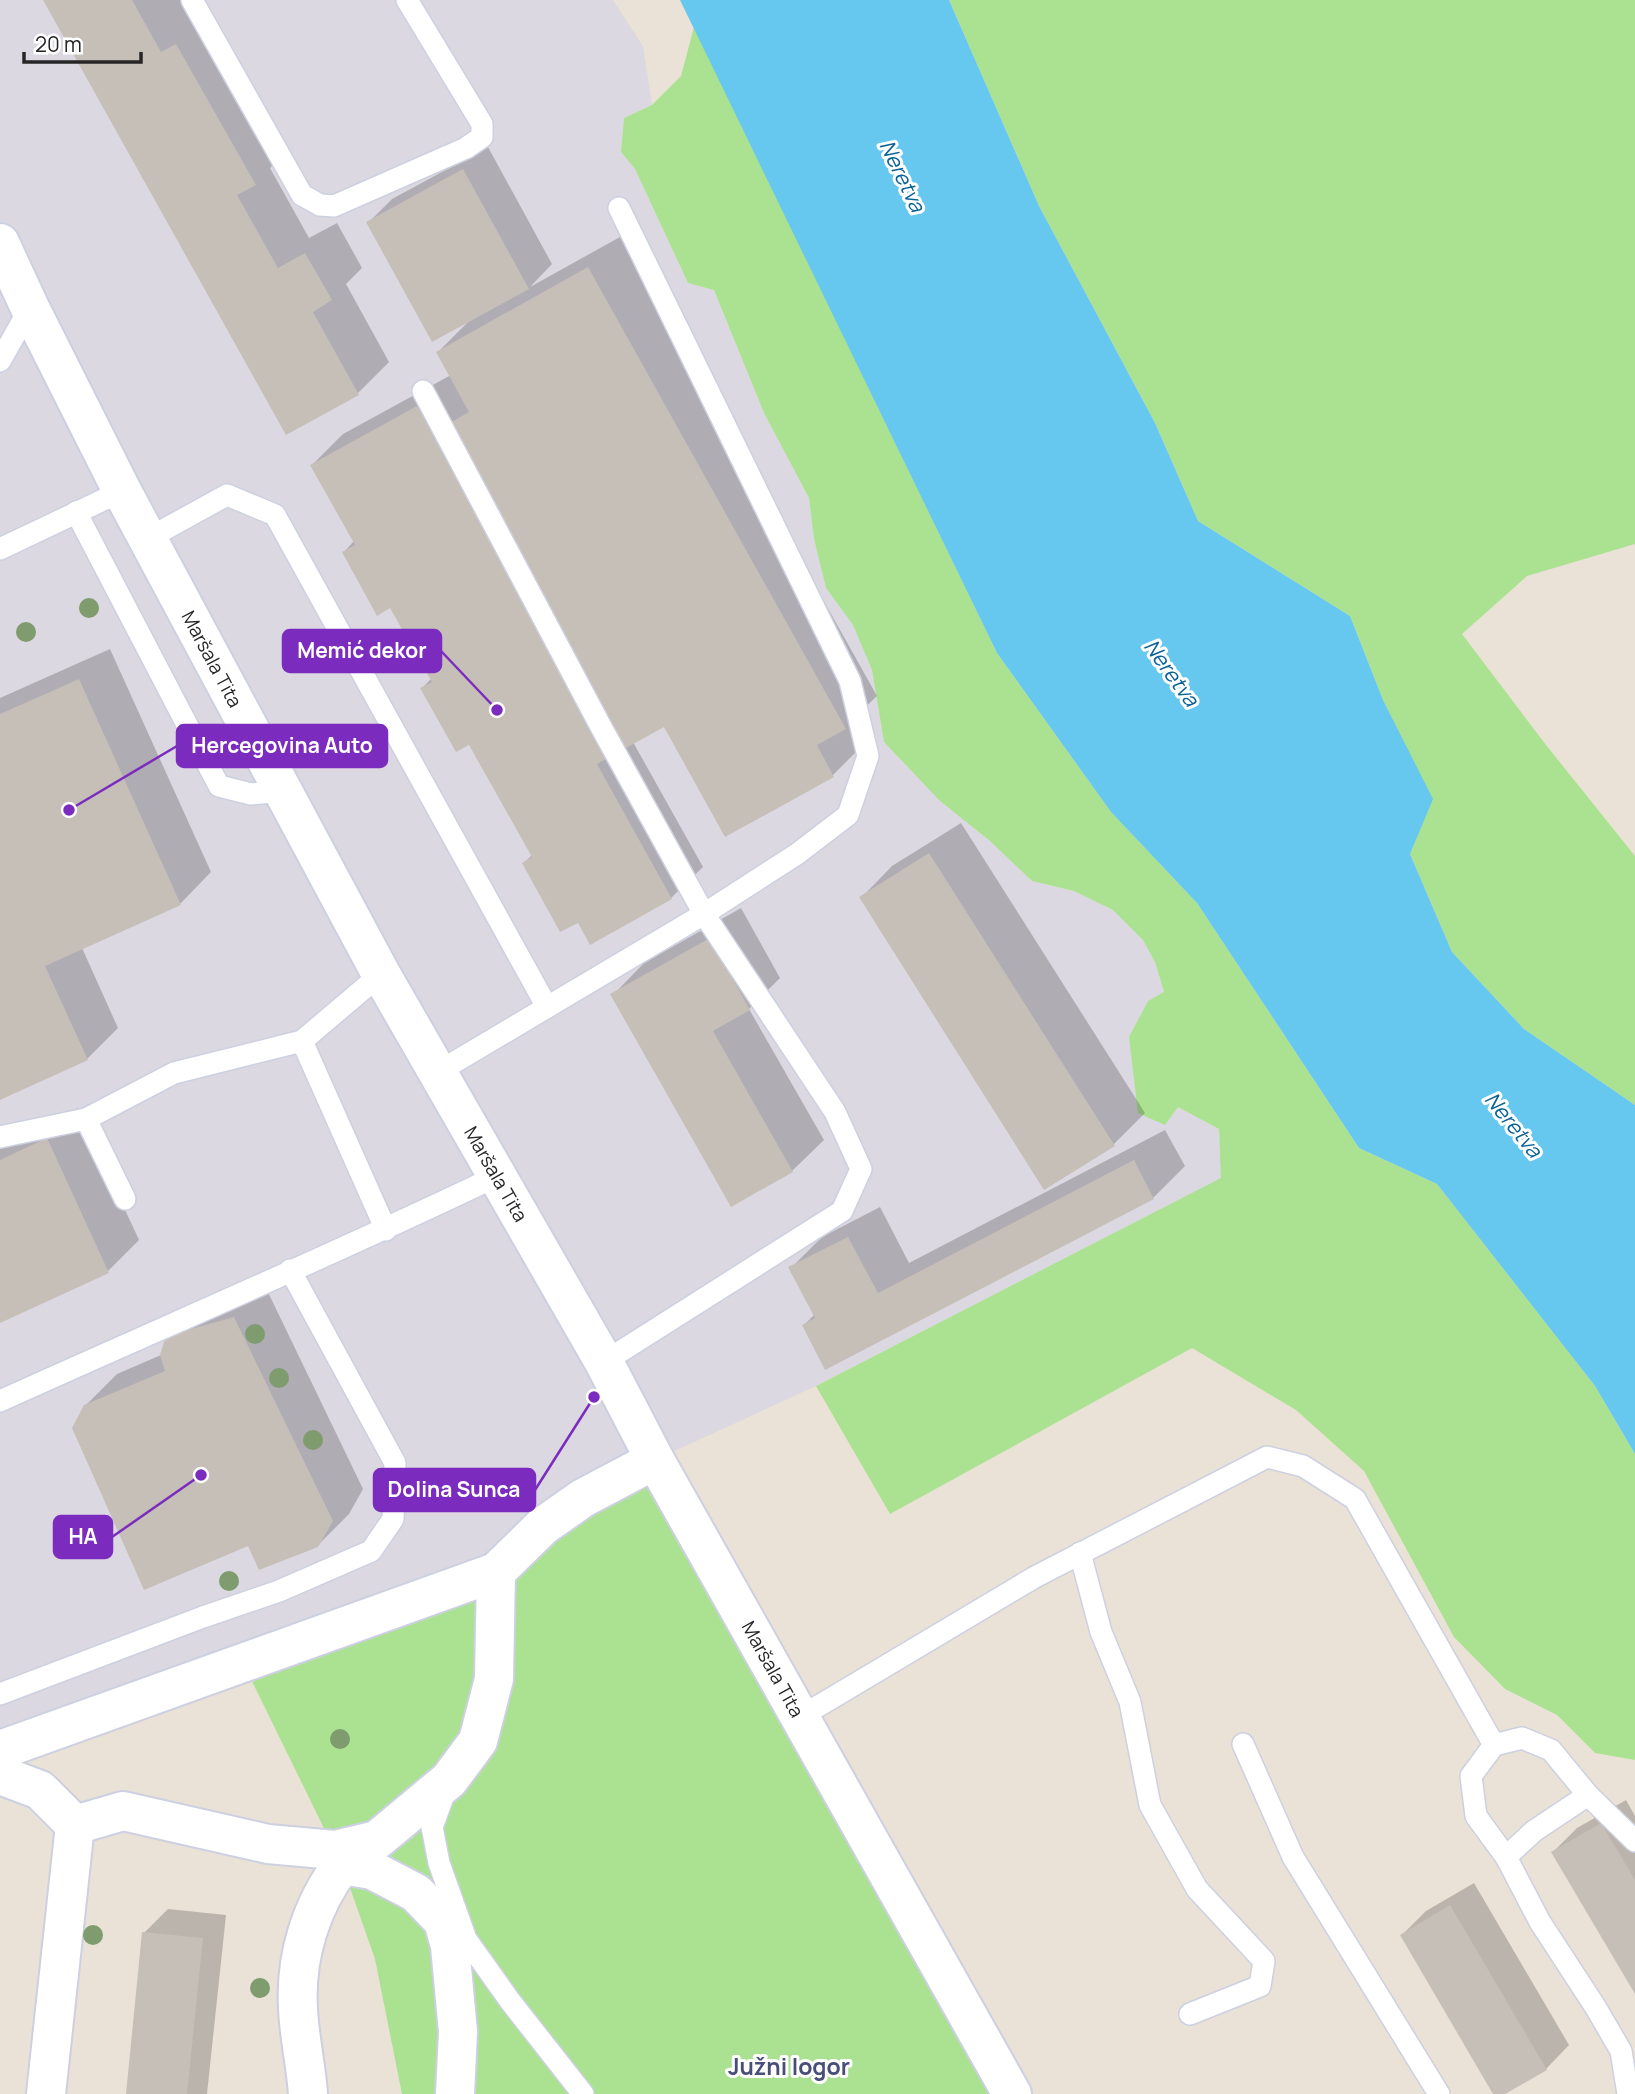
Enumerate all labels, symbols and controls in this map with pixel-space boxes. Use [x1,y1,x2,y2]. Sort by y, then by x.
scale bar [24,21,142,65]
text: 20 m [35,30,82,58]
water label: Neretva [874,135,933,217]
street label: Maršala Tita [176,606,248,712]
callout: Memić dekor [283,630,441,672]
water label: Neretva [1138,633,1206,713]
text: Memić dekor [297,636,427,664]
callout: Hercegovina Auto [177,725,387,767]
text: Hercegovina Auto [191,731,373,759]
water label: Neretva [1479,1086,1550,1164]
street label: Maršala Tita [458,1121,534,1227]
callout: Dolina Sunca [374,1469,535,1511]
text: Dolina Sunca [388,1475,520,1503]
callout: HA [54,1516,112,1558]
text: HA [68,1522,98,1550]
street label: Maršala Tita [736,1616,810,1722]
district label: Južni logor [728,2050,850,2082]

